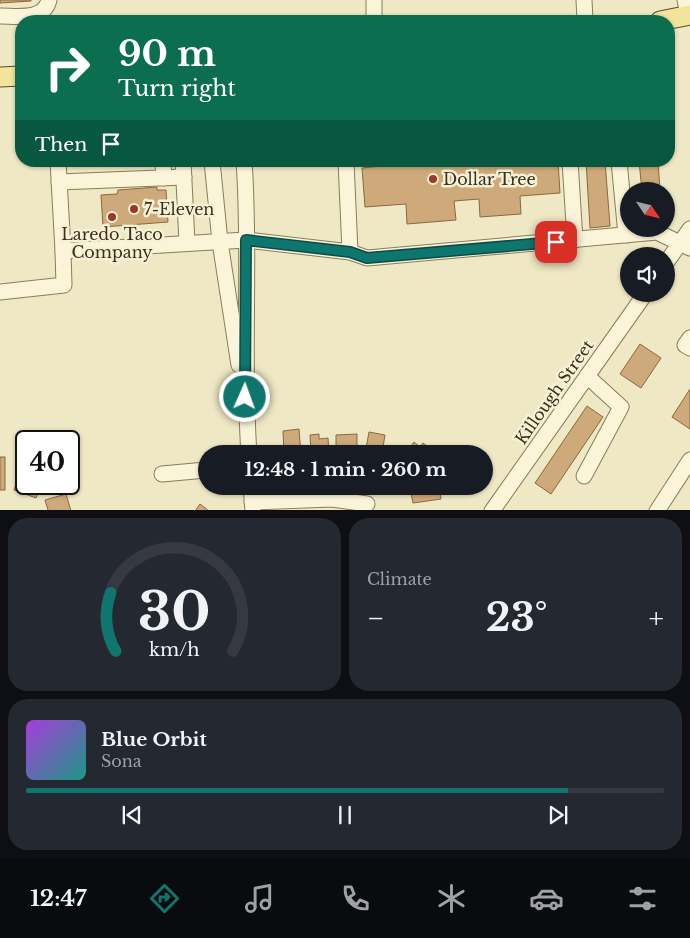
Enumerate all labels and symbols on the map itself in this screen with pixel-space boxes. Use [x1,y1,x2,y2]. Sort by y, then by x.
place label: Dollar Tree [443,169,536,189]
marker: Dollar Tree [427,173,439,185]
north arrow [620,182,675,238]
place label: 7-Eleven [144,199,214,219]
marker: 7-Eleven [128,203,140,215]
marker: Laredo Taco Company [106,211,118,223]
pin [535,221,577,263]
place label: Laredo Taco Company [61,224,163,262]
street label: Killough Street [511,336,597,448]
position arrow [218,370,270,422]
speed limit sign: 40 [15,430,80,495]

